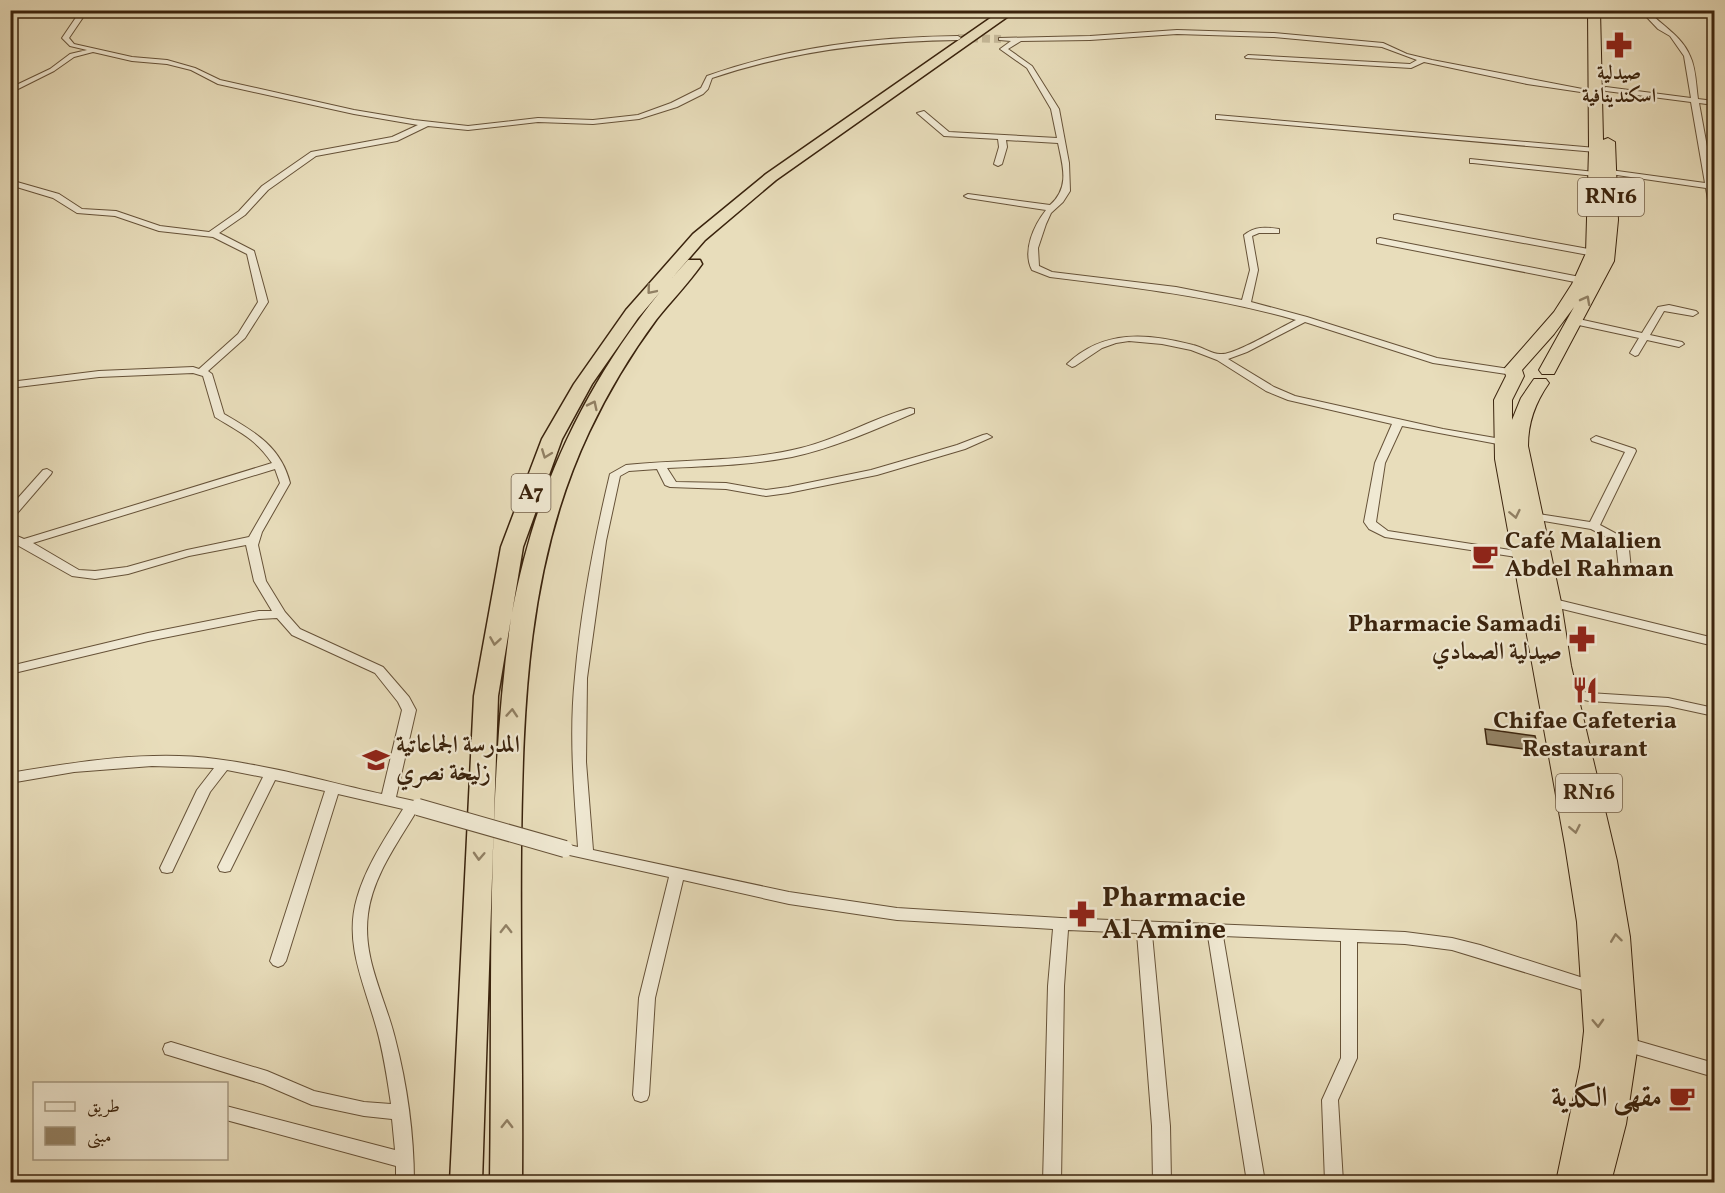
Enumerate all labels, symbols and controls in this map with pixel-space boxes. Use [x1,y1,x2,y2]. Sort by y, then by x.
pharmacy icon: صيدلية اسكندينافية [1604,30,1634,60]
place label: صيدلية اسكندينافية [1582,60,1656,111]
road number: RN16 [1578,178,1644,216]
one-way arrow [647,283,658,294]
one-way arrow [1579,296,1590,306]
one-way arrow [585,400,597,411]
one-way arrow [541,448,553,459]
road number: A7 [512,474,550,512]
one-way arrow [1508,509,1521,519]
place label: Café Malalien Abdel Rahman [1505,525,1674,587]
cafe icon: Café Malalien Abdel Rahman [1470,541,1500,571]
place label: Pharmacie Samadi صيدلية الصمادي [1348,608,1562,670]
pharmacy icon: Pharmacie Samadi صيدلية الصمادي [1567,624,1597,654]
one-way arrow [489,636,502,646]
restaurant icon: Chifae Cafeteria Restaurant [1570,675,1600,705]
place label: Chifae Cafeteria Restaurant [1493,705,1677,767]
one-way arrow [505,709,518,718]
place label: المدرسة الجماعاتية زليخة نصري [396,729,520,791]
school or university icon: المدرسة الجماعاتية زليخة نصري [361,745,391,775]
road number: RN16 [1556,774,1622,812]
one-way arrow [1569,825,1581,834]
one-way arrow [472,852,485,861]
place label: Pharmacie Al Amine [1102,879,1246,950]
pharmacy icon: Pharmacie Al Amine [1067,899,1097,929]
one-way arrow [500,925,513,934]
one-way arrow [1611,933,1623,943]
one-way arrow [1591,1019,1604,1028]
place label: مقهى الكدية [1551,1079,1662,1118]
legend [33,1082,228,1160]
cafe icon: مقهى الكدية [1667,1083,1697,1113]
text: طريق [87,1095,120,1120]
one-way arrow [501,1120,513,1129]
text: مبنى [87,1125,112,1150]

